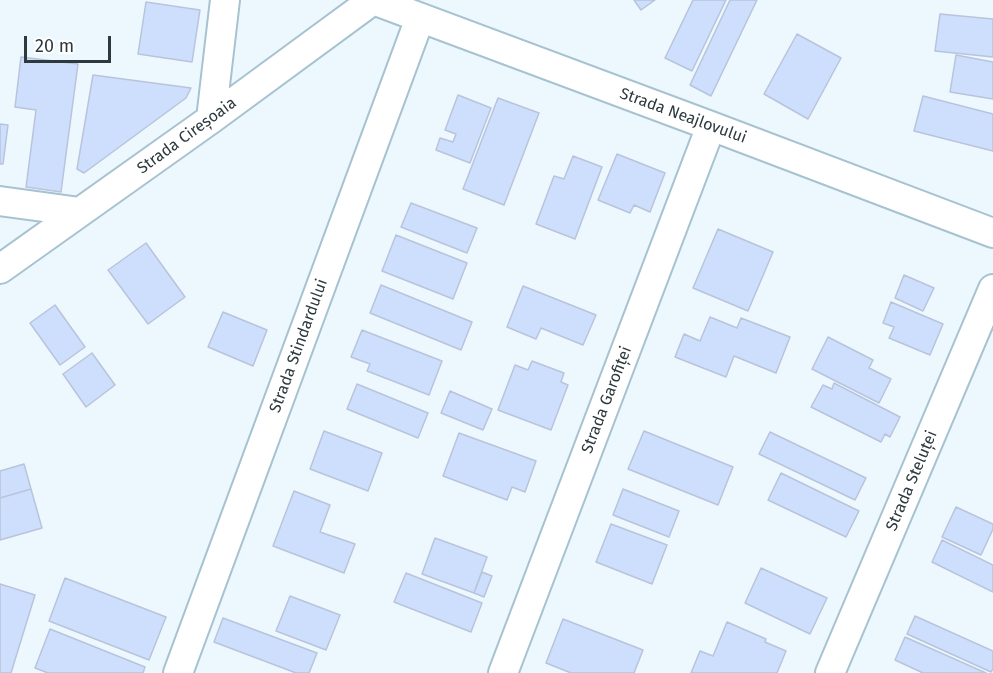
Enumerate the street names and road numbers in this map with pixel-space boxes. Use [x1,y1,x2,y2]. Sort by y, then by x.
street label: Strada Neajlovului [617,84,749,148]
street label: Strada Cireșoaia [134,94,240,178]
street label: Strada Stindardului [266,276,332,416]
street label: Strada Garofiței [578,344,636,456]
street label: Strada Steluței [882,428,942,534]

